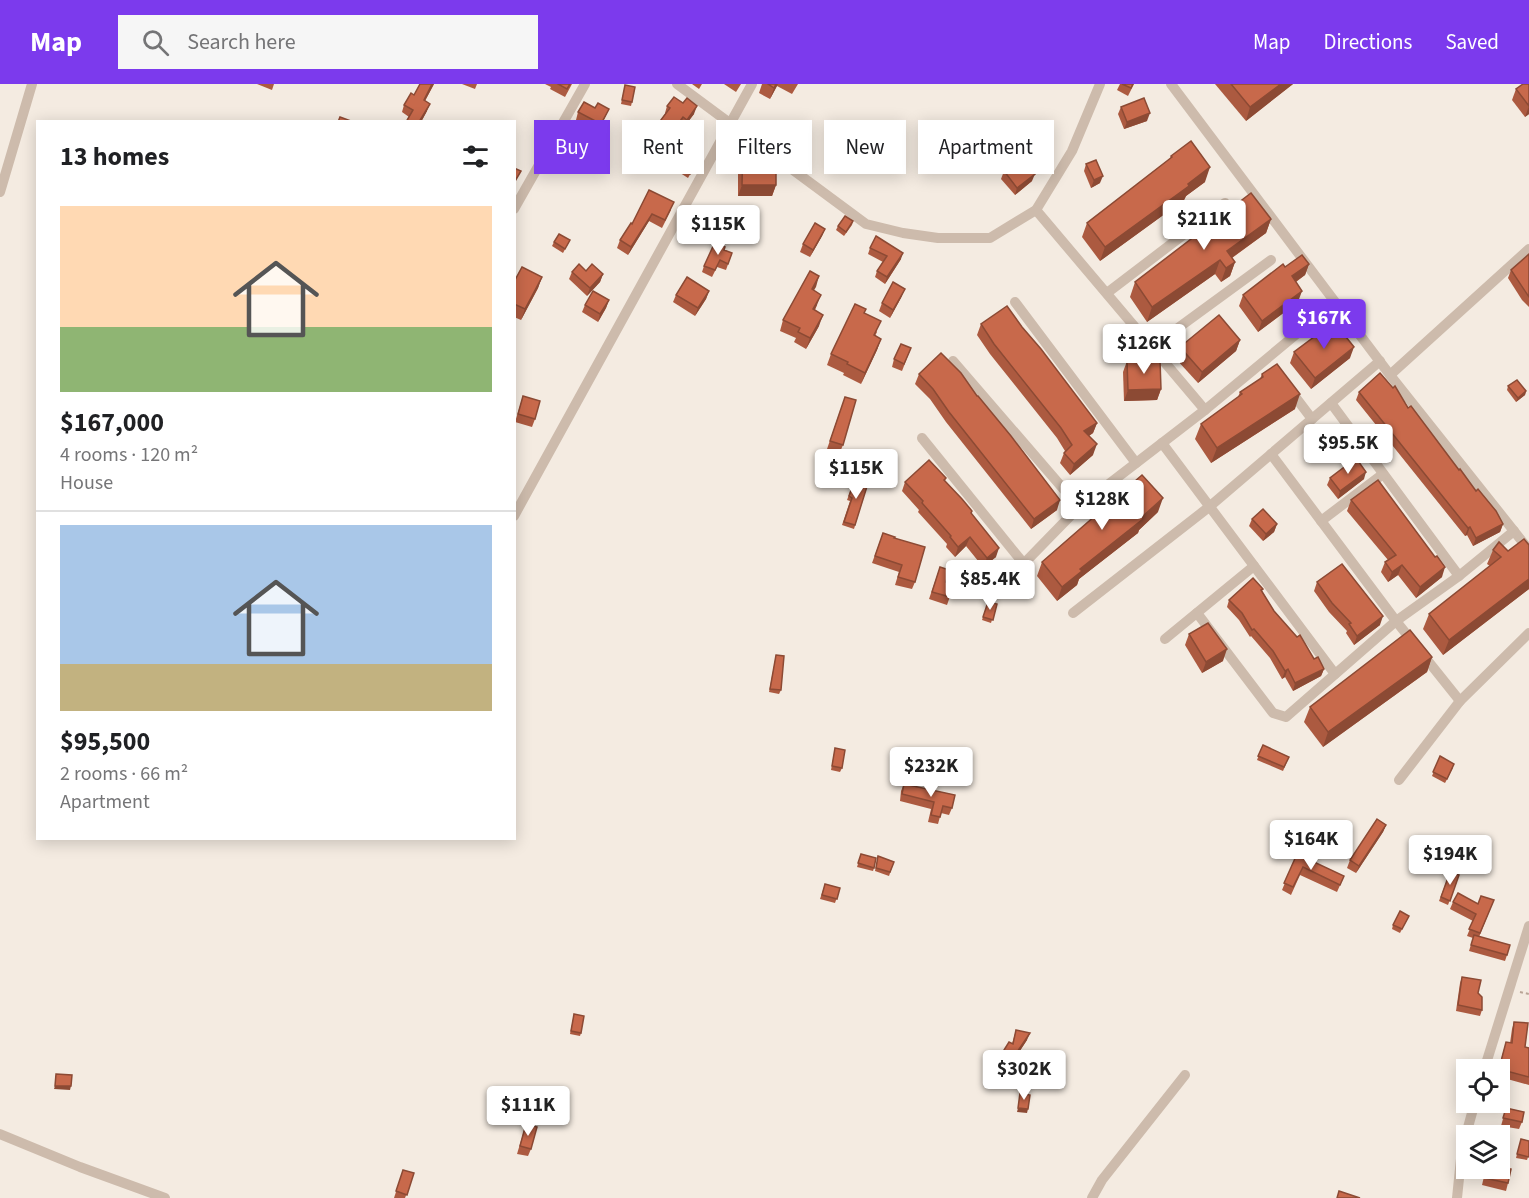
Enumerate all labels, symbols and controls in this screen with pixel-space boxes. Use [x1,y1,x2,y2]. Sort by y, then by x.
search box [118,15,538,69]
text: Map [30,22,82,62]
icon: search [139,26,172,59]
text: Search here [187,26,296,58]
text: Map [1253,27,1291,57]
text: Directions [1324,27,1412,57]
text: Saved [1445,27,1499,57]
chip: Buy [534,120,610,174]
chip: Rent [622,120,704,174]
chip: Filters [716,120,812,174]
chip: New [824,120,906,174]
chip: Apartment [918,120,1054,174]
text: 13 homes [60,138,169,175]
icon: filters [459,140,492,173]
pin: $211K [1162,200,1246,251]
pin: $115K [676,205,760,256]
text: $211K [1177,205,1231,233]
text: $115K [691,210,745,238]
icon: home [222,245,330,353]
pin: $167K [1282,299,1366,350]
text: $167K [1297,304,1351,332]
pin: $126K [1102,324,1186,375]
text: $126K [1117,329,1171,357]
text: $167,000 [60,404,164,441]
pin: $95.5K [1299,424,1397,475]
text: $95.5K [1318,429,1378,457]
text: 4 rooms · 120 m² [60,441,198,469]
pin: $115K [814,449,898,500]
text: $115K [829,454,883,482]
text: House [60,469,113,497]
pin: $128K [1060,480,1144,531]
text: $128K [1075,485,1129,513]
pin: $85.4K [941,560,1039,611]
icon: home [222,564,330,672]
text: $85.4K [960,565,1020,593]
text: $95,500 [60,723,150,760]
pin: $232K [889,747,973,798]
text: $232K [904,752,958,780]
text: 2 rooms · 66 m² [60,760,188,788]
text: Apartment [60,788,150,816]
pin: $164K [1269,820,1353,871]
text: $164K [1284,825,1338,853]
pin: $194K [1408,835,1492,886]
text: $194K [1423,840,1477,868]
pin: $302K [982,1050,1066,1101]
text: $302K [997,1055,1051,1083]
map controls [1456,1059,1510,1179]
button: locate [1456,1059,1510,1113]
pin: $111K [486,1086,570,1137]
text: $111K [501,1091,555,1119]
button: layers [1456,1125,1510,1179]

